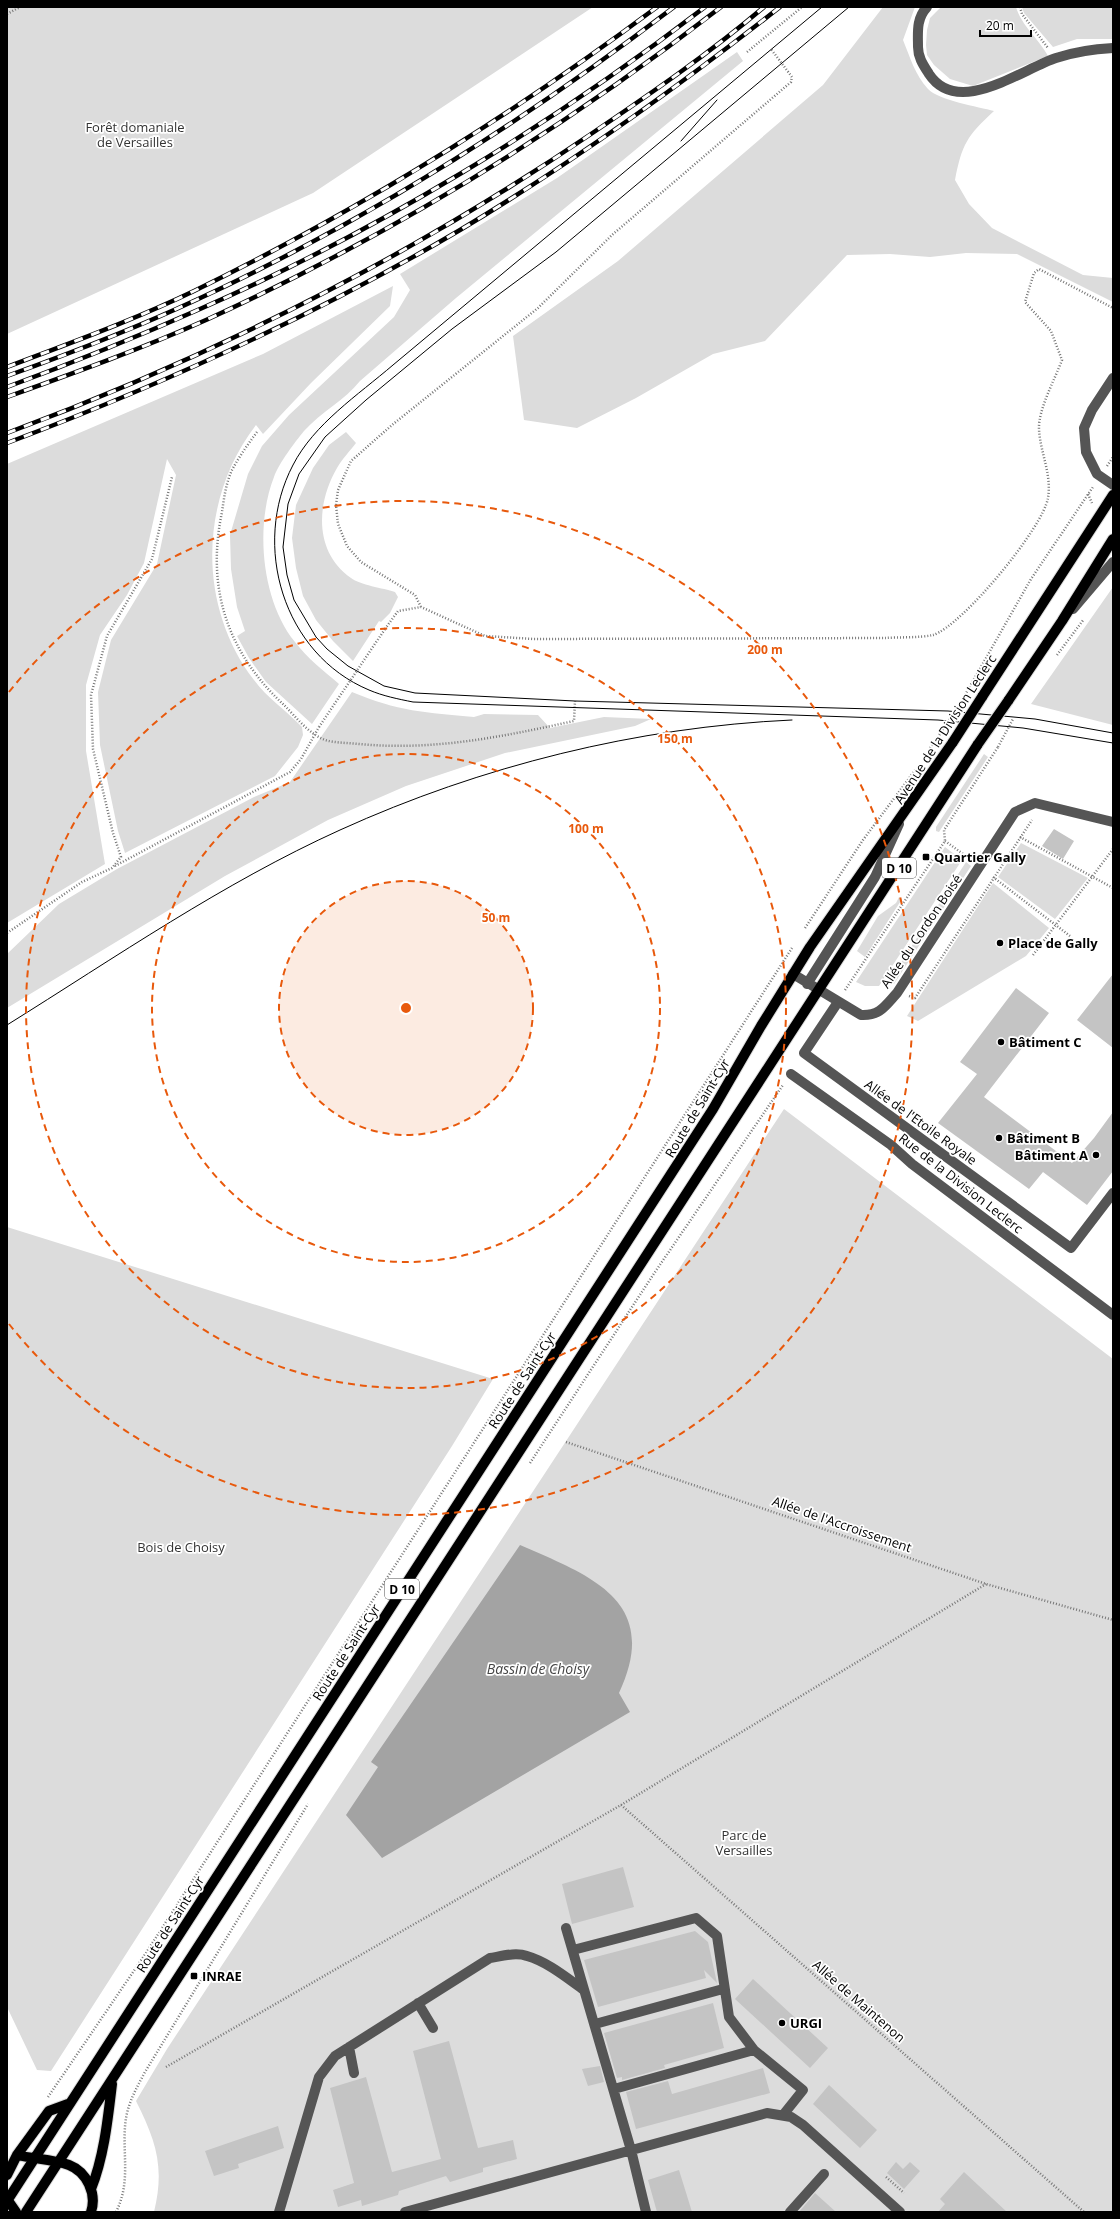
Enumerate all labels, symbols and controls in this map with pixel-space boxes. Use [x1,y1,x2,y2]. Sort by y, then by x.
scale bar [980,12,1031,38]
text: 20 m [986,17,1014,34]
park label: Forêt domaniale de Versailles [85,118,185,151]
text: 200 m [747,641,783,658]
street label: Avenue de la Division Leclerc [890,651,1000,807]
text: 150 m [657,730,693,747]
text: 100 m [568,820,604,837]
place label: Quartier Gally [934,848,1026,866]
marker: Quartier Gally [921,852,931,862]
road number: D 10 [882,858,916,878]
street label: Allée du Cordon Boisé [876,871,966,991]
text: 50 m [482,909,510,926]
place label: Place de Gally [1008,934,1098,952]
marker: Place de Gally [995,938,1005,948]
centre of rings [399,1001,413,1015]
place label: Bâtiment C [1009,1033,1082,1051]
marker: Bâtiment C [996,1037,1006,1047]
street label: Route de Saint-Cyr [660,1055,734,1161]
street label: Allée de l'Etoile Royale [861,1075,981,1169]
street label: Rue de la Division Leclerc [895,1129,1027,1237]
place label: Bâtiment B [1007,1129,1080,1147]
marker: Bâtiment B [994,1133,1004,1143]
place label: Bâtiment A [1015,1146,1088,1164]
marker: Bâtiment A [1091,1150,1101,1160]
street label: Route de Saint-Cyr [484,1327,560,1432]
street label: Allée de l'Accroissement [770,1492,914,1556]
park label: Bois de Choisy [137,1538,225,1556]
road number: D 10 [385,1579,419,1599]
street label: Route de Saint-Cyr [308,1599,384,1704]
water label: Bassin de Choisy [487,1659,591,1678]
park label: Parc de Versailles [715,1826,773,1859]
street label: Route de Saint-Cyr [132,1871,208,1976]
street label: Allée de Maintenon [809,1956,909,2046]
place label: INRAE [202,1967,242,1985]
marker: INRAE [189,1971,199,1981]
place label: URGI [790,2014,822,2032]
marker: URGI [777,2018,787,2028]

